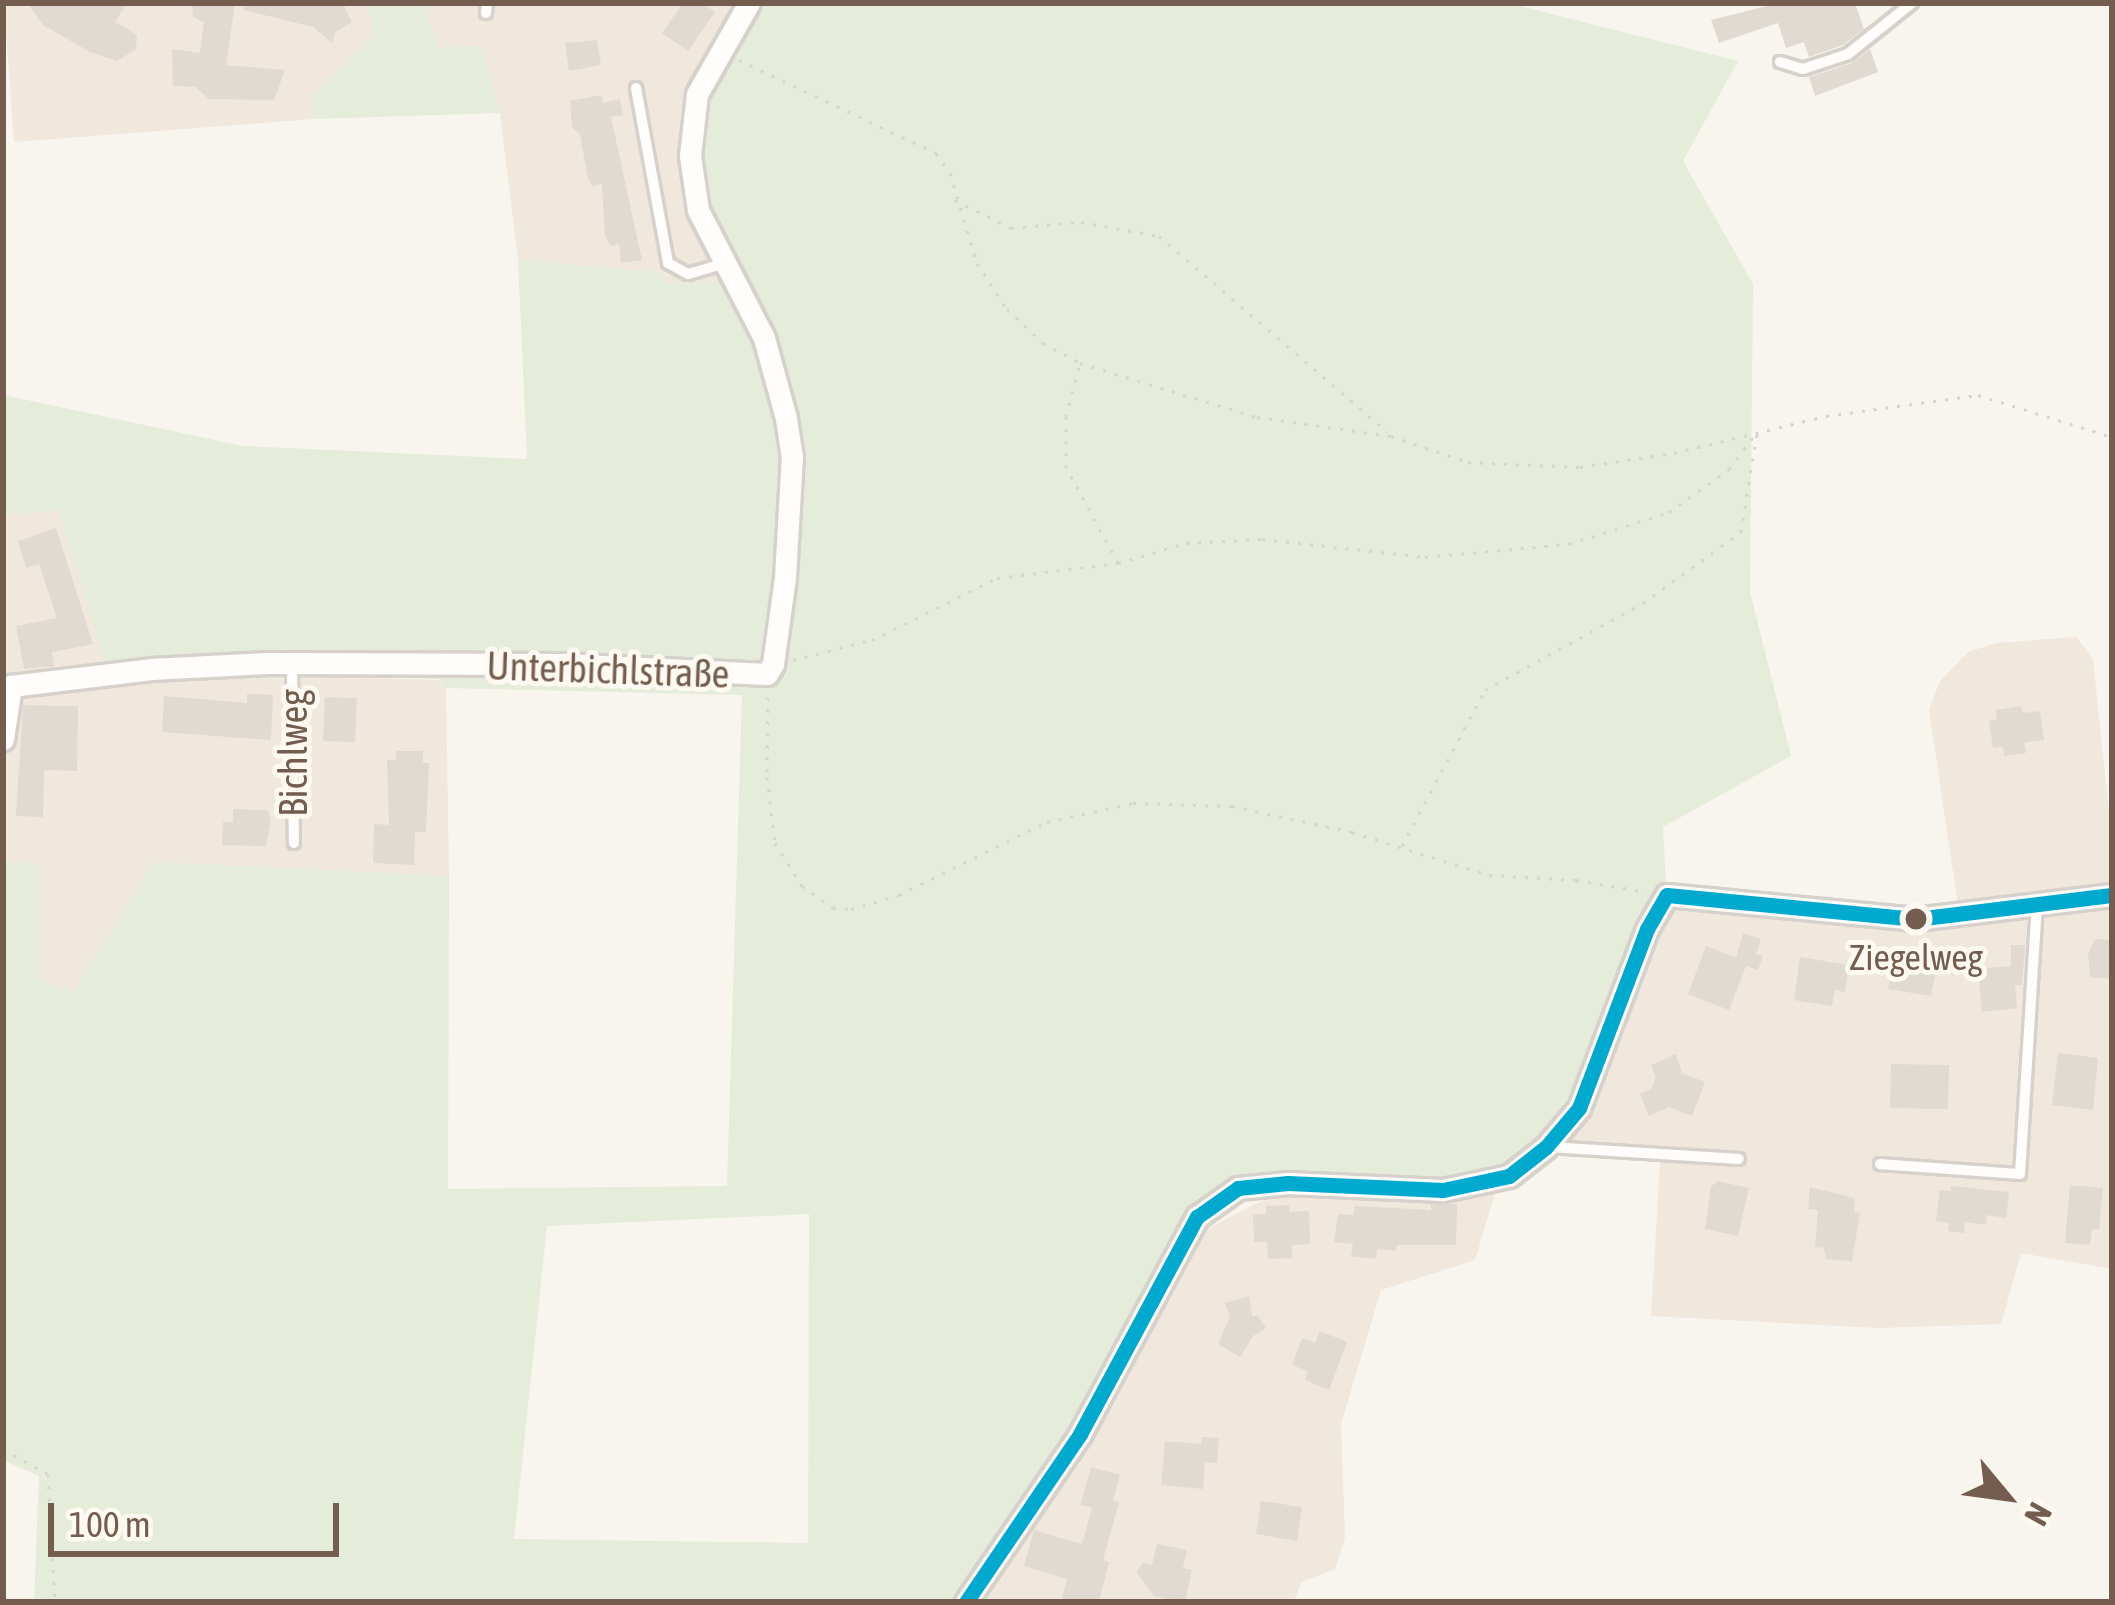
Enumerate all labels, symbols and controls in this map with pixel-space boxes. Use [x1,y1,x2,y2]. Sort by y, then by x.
street label: Unterbichlstraße [486,642,730,698]
street label: Bichlweg [270,689,316,817]
marker: Ziegelweg [1905,908,1927,930]
place label: Ziegelweg [1849,936,1983,980]
north arrow [1947,1437,2067,1557]
scale bar [54,1479,345,1553]
text: N [2017,1497,2060,1532]
text: 100 m [69,1503,151,1545]

